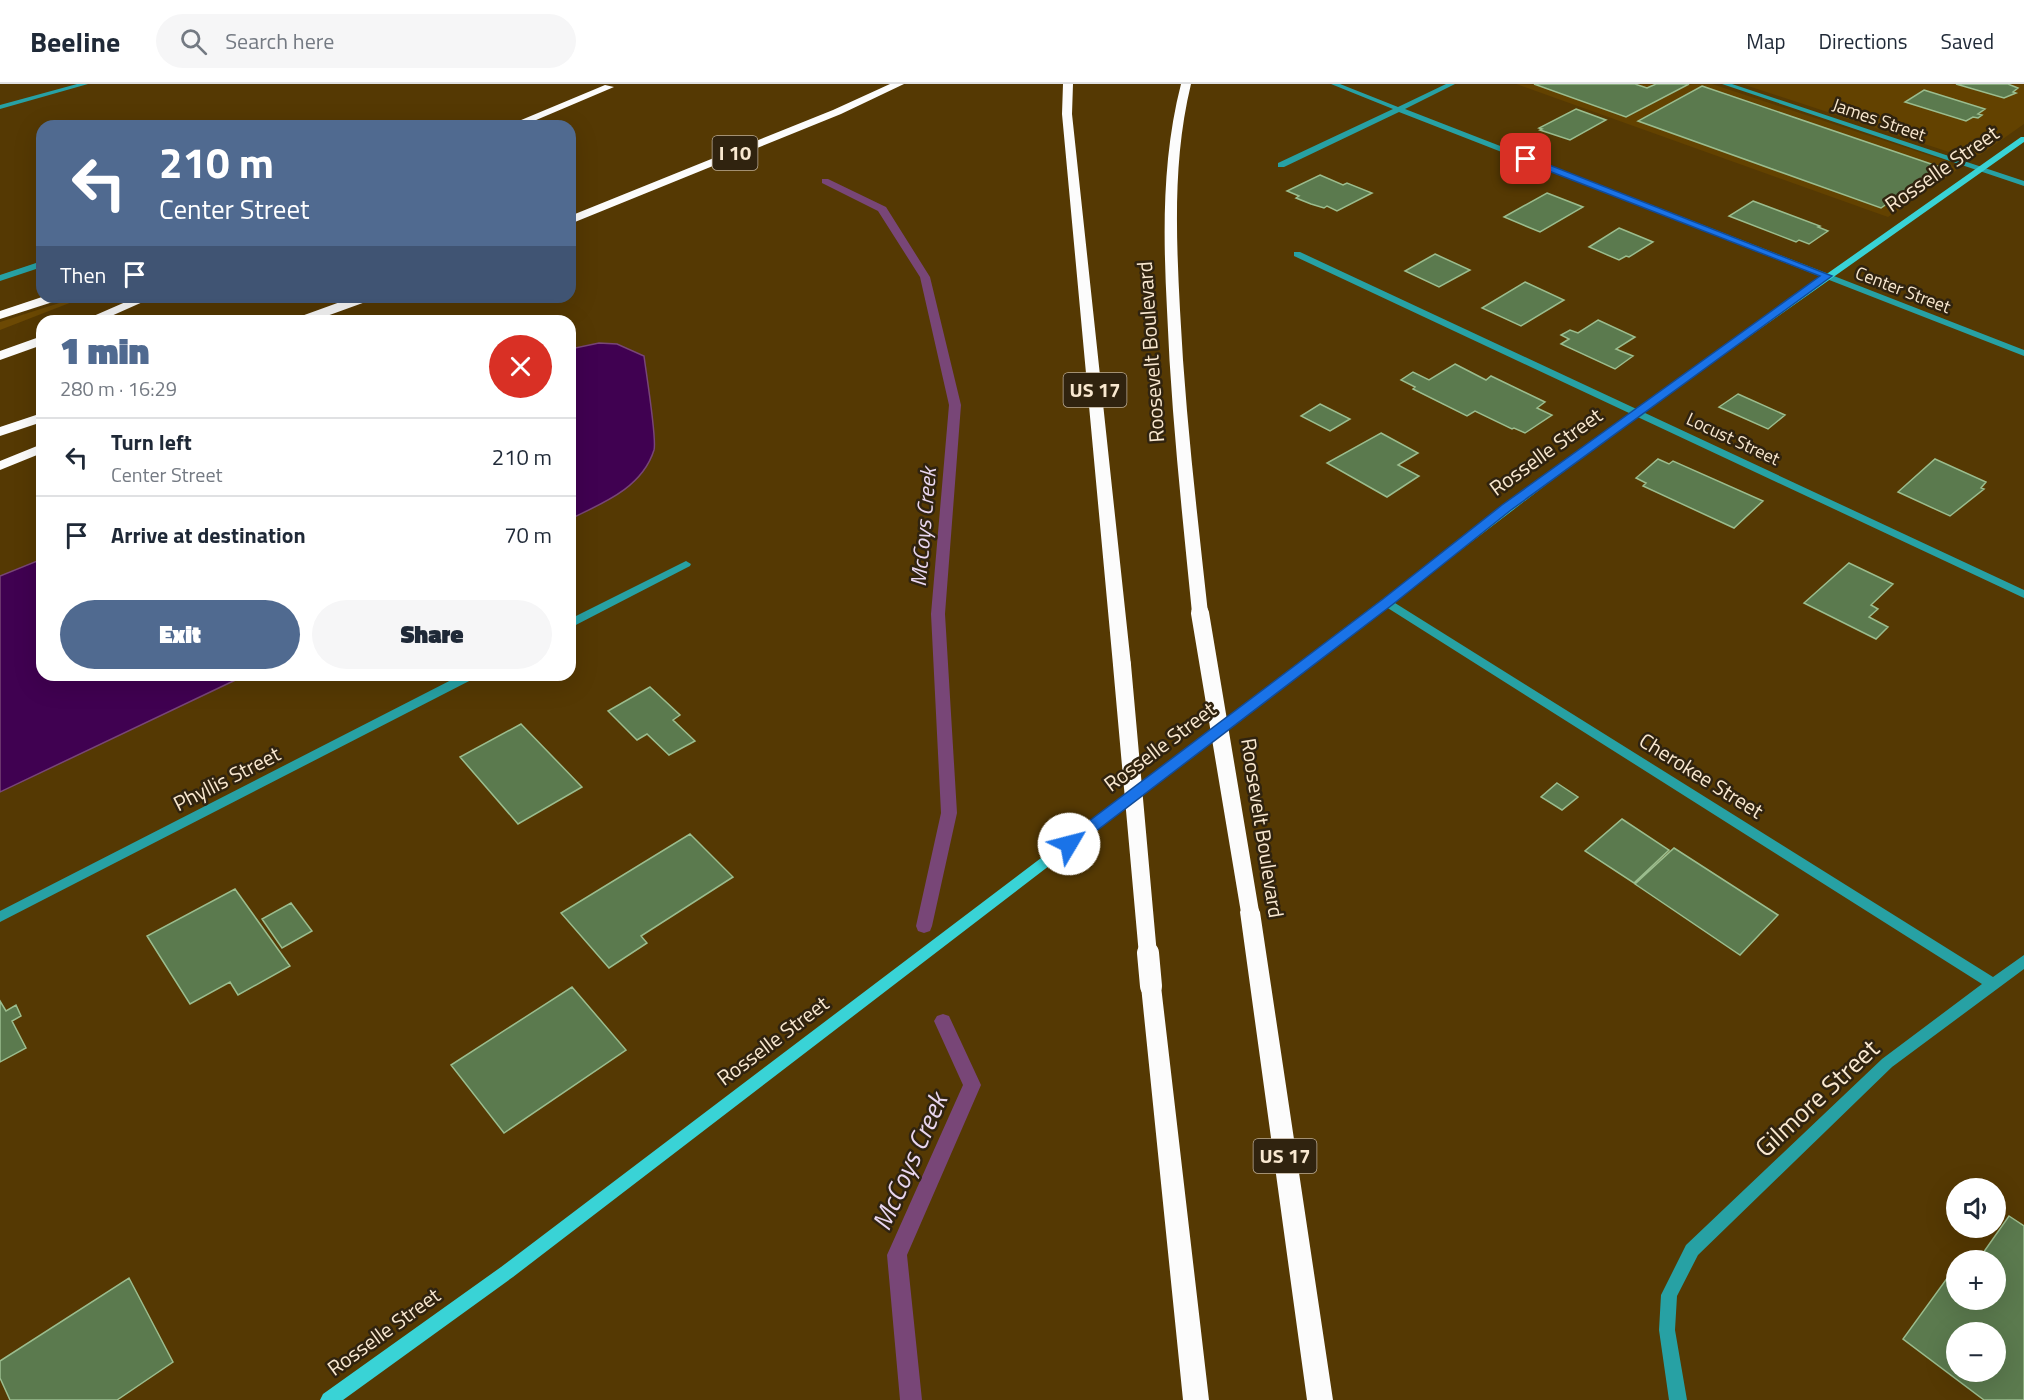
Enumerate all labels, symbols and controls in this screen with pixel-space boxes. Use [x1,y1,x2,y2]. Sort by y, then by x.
search box [156,14,576,68]
text: Beeline [30,20,120,63]
text: Search here [225,24,334,58]
icon: search [177,25,210,58]
text: Map [1746,25,1786,57]
text: Directions [1819,25,1908,57]
text: Saved [1941,25,1994,57]
street label: James Street [1829,91,1930,148]
street label: Rosselle Street [1878,117,2006,219]
text: 210 m [159,130,274,194]
pin [1500,133,1551,184]
road number: I 10 [712,136,758,170]
icon: arrive [1509,142,1542,175]
icon: left [60,144,138,222]
text: Center Street [159,188,309,229]
text: Then [60,258,106,292]
icon: arrive [118,258,151,291]
street label: Center Street [1852,259,1955,320]
street label: Roosevelt Boulevard [1128,260,1172,444]
text: 1 min [60,323,149,378]
button: close [489,335,552,398]
text: 280 m · 16:29 [60,373,177,404]
road number: US 17 [1064,373,1126,407]
street label: Rosselle Street [1482,399,1609,503]
street label: Locust Street [1682,405,1785,472]
text: Turn left [111,425,192,459]
text: 210 m [492,440,552,474]
icon: left [60,441,93,474]
text: Center Street [111,459,222,490]
water label: McCoys Creek [901,464,945,588]
text: Arrive at destination [111,518,306,552]
text: 70 m [504,518,552,552]
icon: arrive [60,519,93,552]
button: Exit [60,600,300,669]
button: Share [312,600,552,669]
street label: Rosselle Street [1097,693,1223,799]
street label: Cherokee Street [1633,724,1770,826]
street label: Roosevelt Boulevard [1233,736,1293,920]
street label: Phyllis Street [167,737,286,819]
position arrow [1037,812,1101,876]
street label: Rosselle Street [710,987,836,1093]
street label: Gilmore Street [1746,1030,1888,1166]
water label: McCoys Creek [860,1083,958,1237]
road number: US 17 [1254,1139,1316,1173]
map controls [1946,1178,2006,1382]
button: sound [1946,1178,2006,1238]
button: + [1946,1250,2006,1310]
street label: Rosselle Street [320,1279,447,1383]
button: − [1946,1322,2006,1382]

